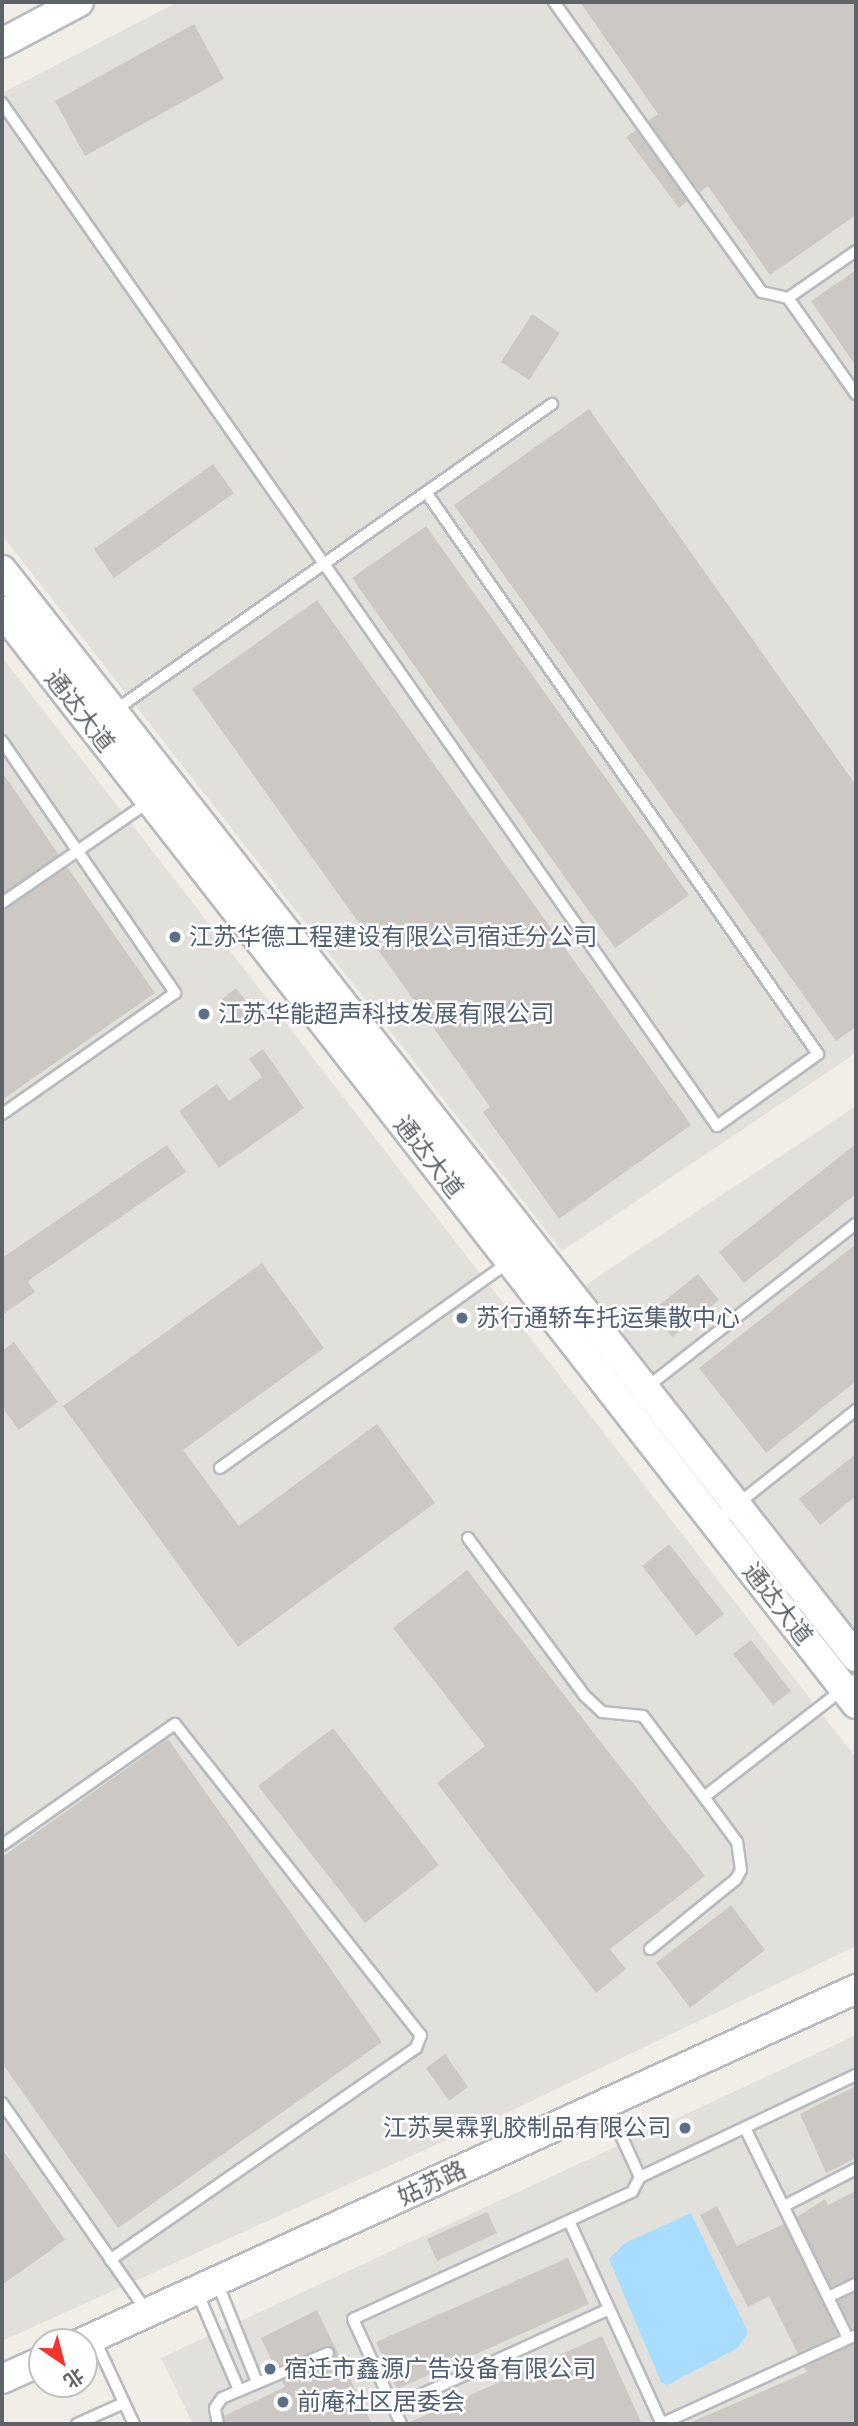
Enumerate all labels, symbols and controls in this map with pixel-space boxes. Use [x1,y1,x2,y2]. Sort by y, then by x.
street label: 通达大道 [39,664,121,758]
place label: 江苏华德工程建设有限公司宿迁分公司 [189,923,597,951]
marker: 江苏华德工程建设有限公司宿迁分公司 [167,929,183,945]
place label: 江苏华能超声科技发展有限公司 [218,1000,554,1028]
marker: 江苏华能超声科技发展有限公司 [196,1006,212,1022]
street label: 通达大道 [388,1110,470,1204]
place label: 苏行通轿车托运集散中心 [476,1304,740,1332]
marker: 苏行通轿车托运集散中心 [454,1310,470,1326]
street label: 通达大道 [737,1557,819,1651]
place label: 江苏昊霖乳胶制品有限公司 [383,2114,671,2142]
marker: 江苏昊霖乳胶制品有限公司 [677,2120,693,2136]
street label: 姑苏路 [393,2155,471,2211]
north arrow [28,2328,98,2398]
place label: 宿迁市鑫源广告设备有限公司 [284,2355,596,2383]
marker: 宿迁市鑫源广告设备有限公司 [262,2361,278,2377]
text: 北 [59,2362,89,2395]
place label: 前庵社区居委会 [297,2388,465,2416]
marker: 前庵社区居委会 [275,2394,291,2410]

